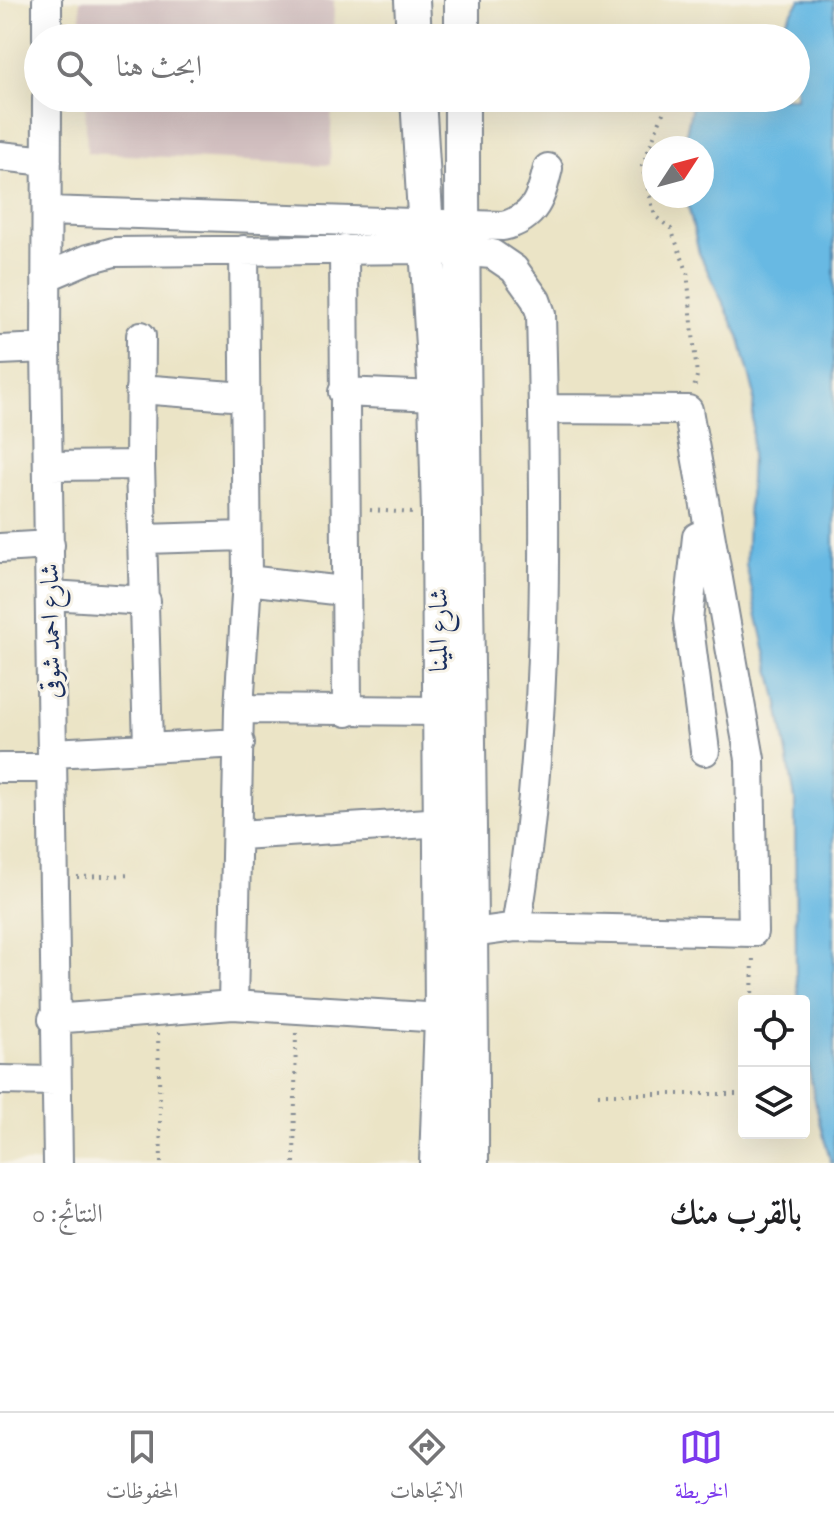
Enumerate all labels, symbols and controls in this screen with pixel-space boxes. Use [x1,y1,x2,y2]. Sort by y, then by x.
search box [24,24,810,112]
icon: search [52,46,96,90]
text: ابحث هنا [116,48,202,85]
north arrow [642,136,714,208]
street label: شارع احمد شوقى [34,563,73,699]
street label: شارع المينا [423,588,460,672]
map controls [738,995,810,1139]
button: locate [738,995,810,1067]
button: layers [738,1067,810,1139]
text: بالقرب منك [669,1191,802,1234]
text: النتائج: 0 [32,1198,103,1230]
tab: المحفوظات [106,1425,178,1512]
tab: الاتجاهات [390,1425,463,1512]
tab: الخريطة [675,1425,728,1512]

